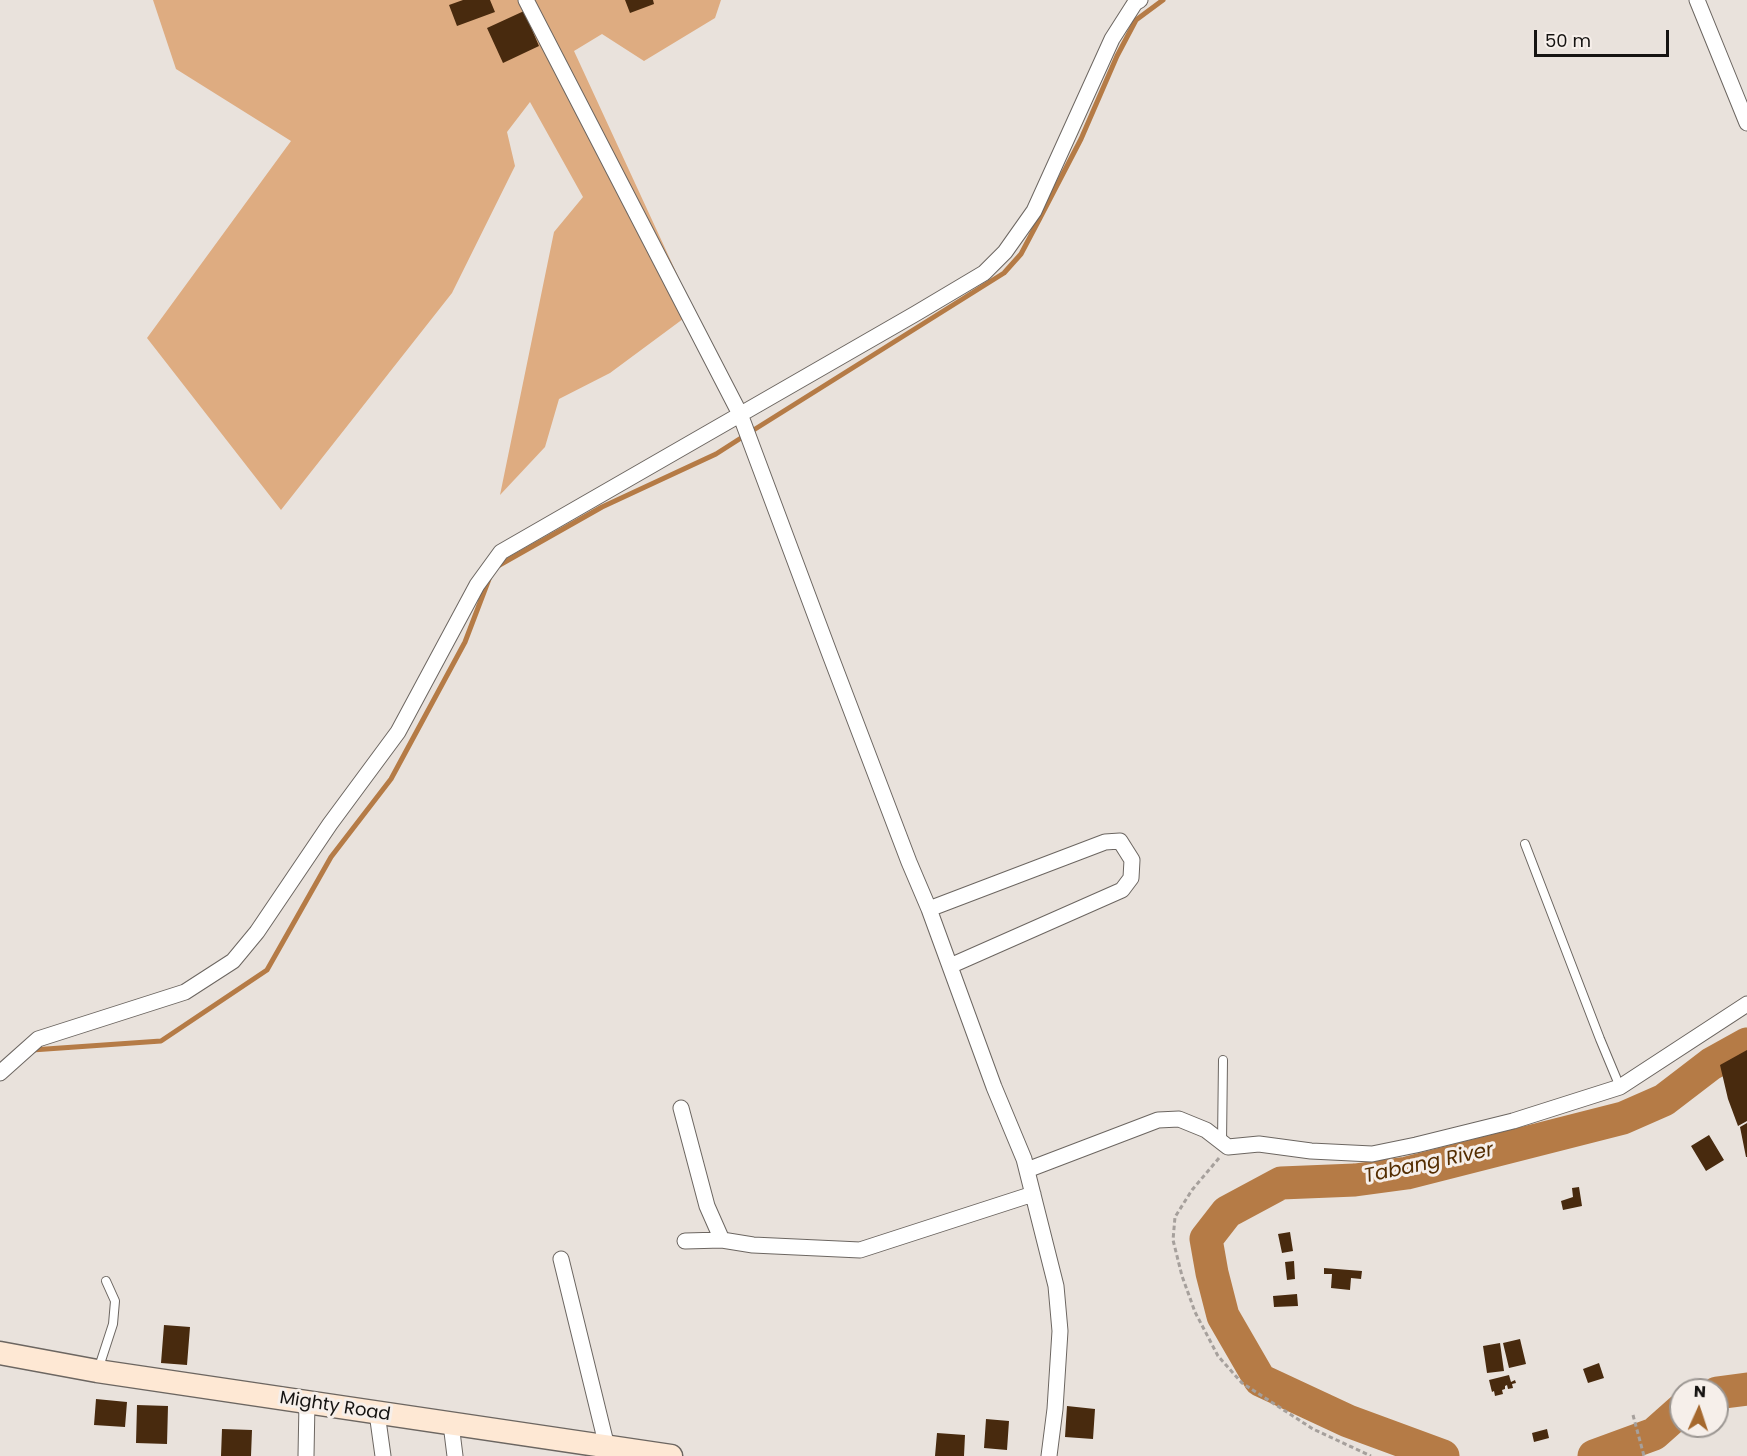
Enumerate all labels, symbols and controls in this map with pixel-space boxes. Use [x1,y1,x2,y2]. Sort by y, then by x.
scale bar [1537,18,1672,56]
text: 50 m [1545,28,1591,53]
water label: Tabang River [1362,1139,1496,1189]
north arrow [1669,1378,1729,1438]
text: N [1693,1380,1706,1403]
street label: Mighty Road [278,1388,392,1426]

